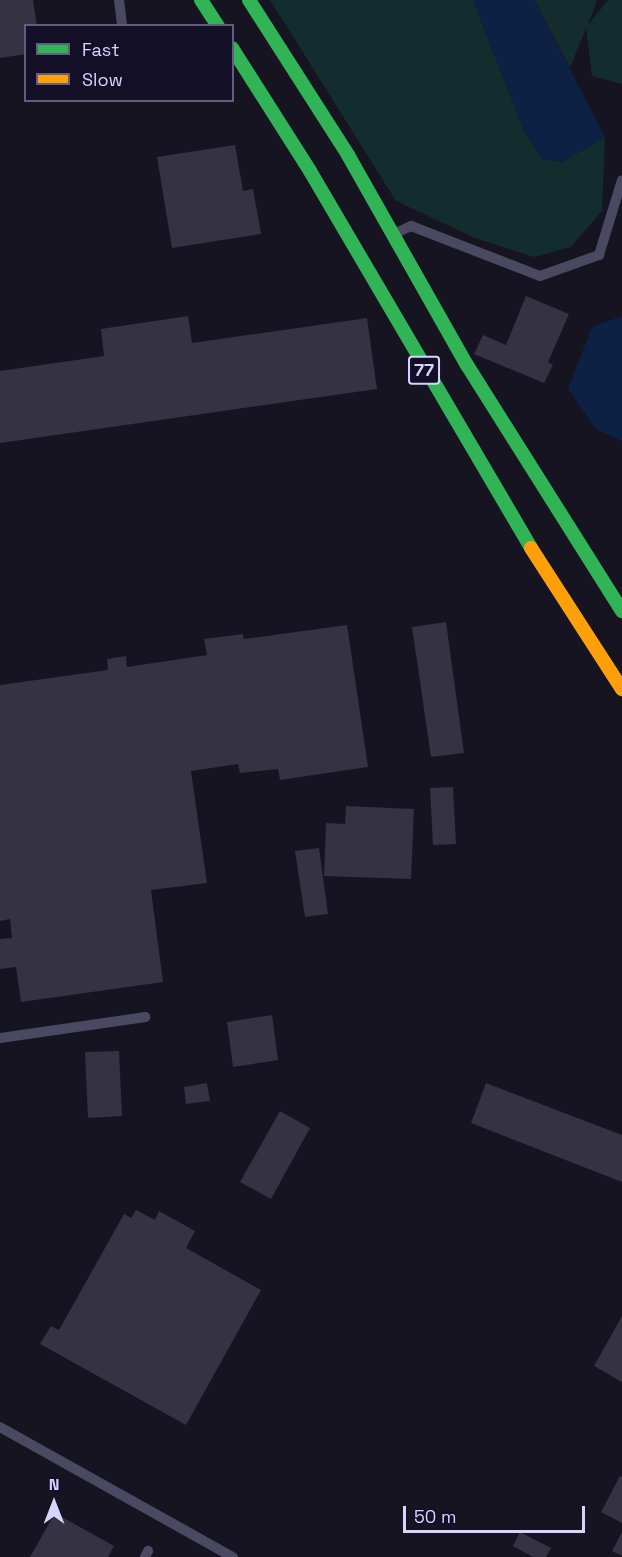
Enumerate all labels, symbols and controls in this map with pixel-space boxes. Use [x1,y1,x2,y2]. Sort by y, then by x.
legend [24,24,234,102]
text: Fast [82,38,119,61]
text: Slow [82,68,123,91]
road number: 77 [408,355,440,385]
north arrow [24,1473,84,1533]
text: N [49,1474,59,1495]
scale bar [406,1494,588,1532]
text: 50 m [414,1505,456,1528]

